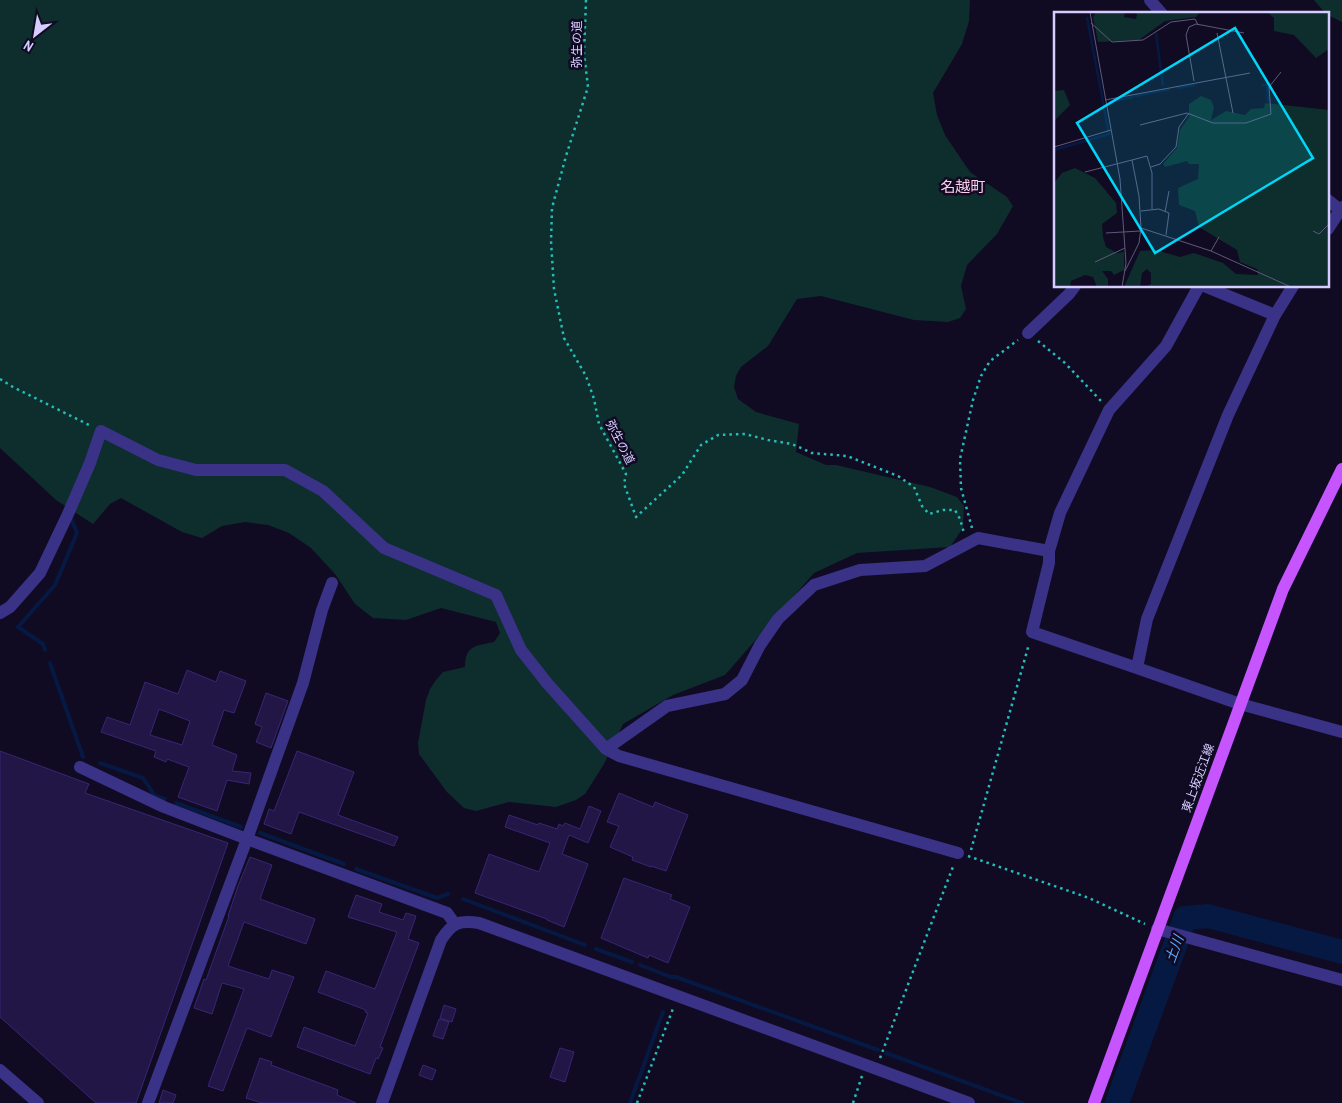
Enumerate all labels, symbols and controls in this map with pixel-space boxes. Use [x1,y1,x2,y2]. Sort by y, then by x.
north arrow [10,10,60,60]
inset map [1054,12,1330,288]
street label: 弥生の道 [569,20,585,68]
text: N [20,36,36,56]
district label: 名越町 [940,176,986,197]
street label: 弥生の道 [602,417,638,467]
street label: 東上坂近江線 [1178,741,1218,815]
water label: 土川 [1161,931,1188,965]

